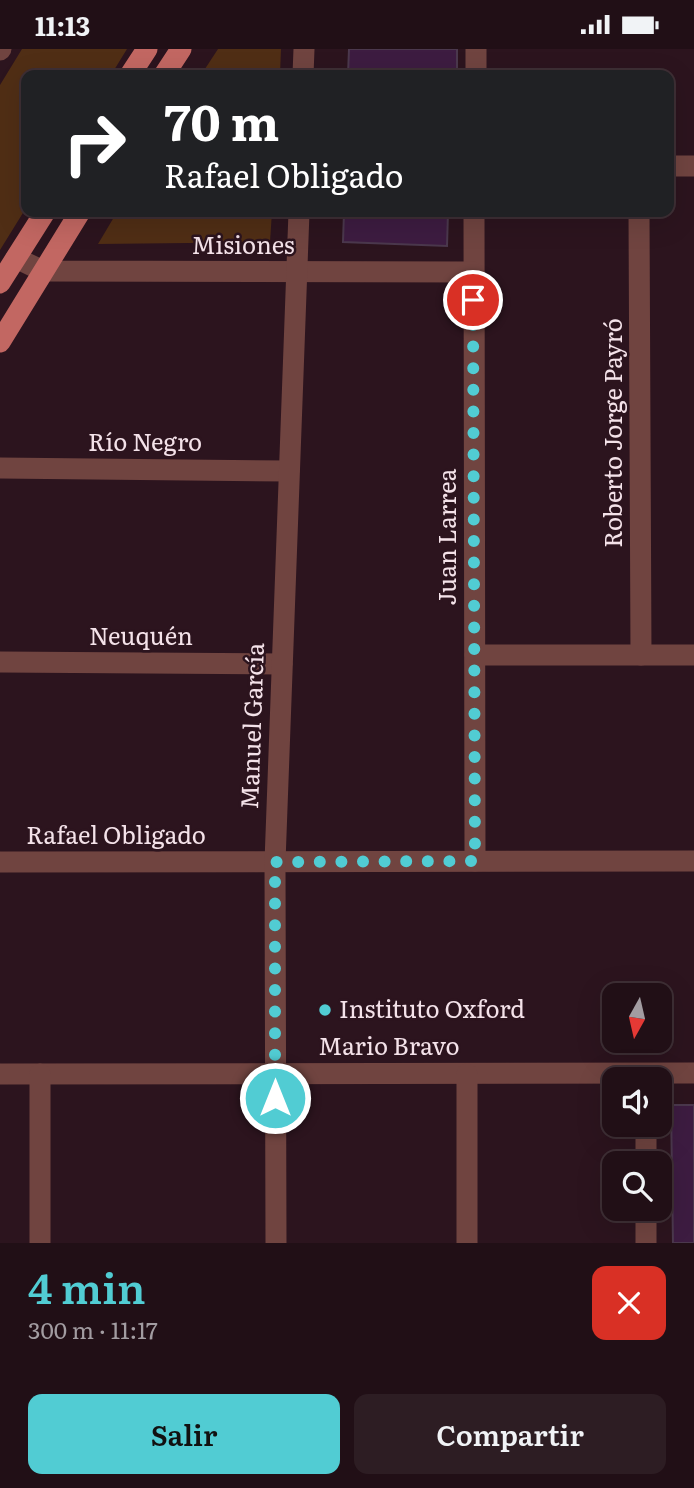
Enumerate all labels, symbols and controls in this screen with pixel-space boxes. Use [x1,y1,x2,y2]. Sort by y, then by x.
text: 11:13 [35,5,90,44]
text: 70 m [164,83,279,156]
icon: right [49,98,140,189]
text: Rafael Obligado [164,150,404,198]
street label: Misiones [191,226,295,261]
pin [443,270,503,330]
icon: arrive [454,281,492,319]
street label: Roberto Jorge Payró [594,318,629,548]
street label: Río Negro [88,423,202,458]
street label: Juan Larrea [428,468,463,606]
street label: Neuquén [89,617,193,652]
street label: Manuel García [230,642,271,810]
street label: Rafael Obligado [26,816,206,851]
north arrow [602,983,672,1053]
map controls [602,983,672,1221]
place label: Instituto Oxford [339,990,525,1025]
marker: Instituto Oxford [317,1002,333,1018]
street label: Mario Bravo [318,1027,460,1062]
position arrow [238,1061,312,1135]
button: sound [602,1067,672,1137]
button: search [602,1151,672,1221]
text: 4 min [28,1255,146,1317]
button: close [592,1266,666,1340]
text: 300 m · 11:17 [28,1312,158,1346]
button: Salir [28,1394,340,1474]
button: Compartir [354,1394,666,1474]

